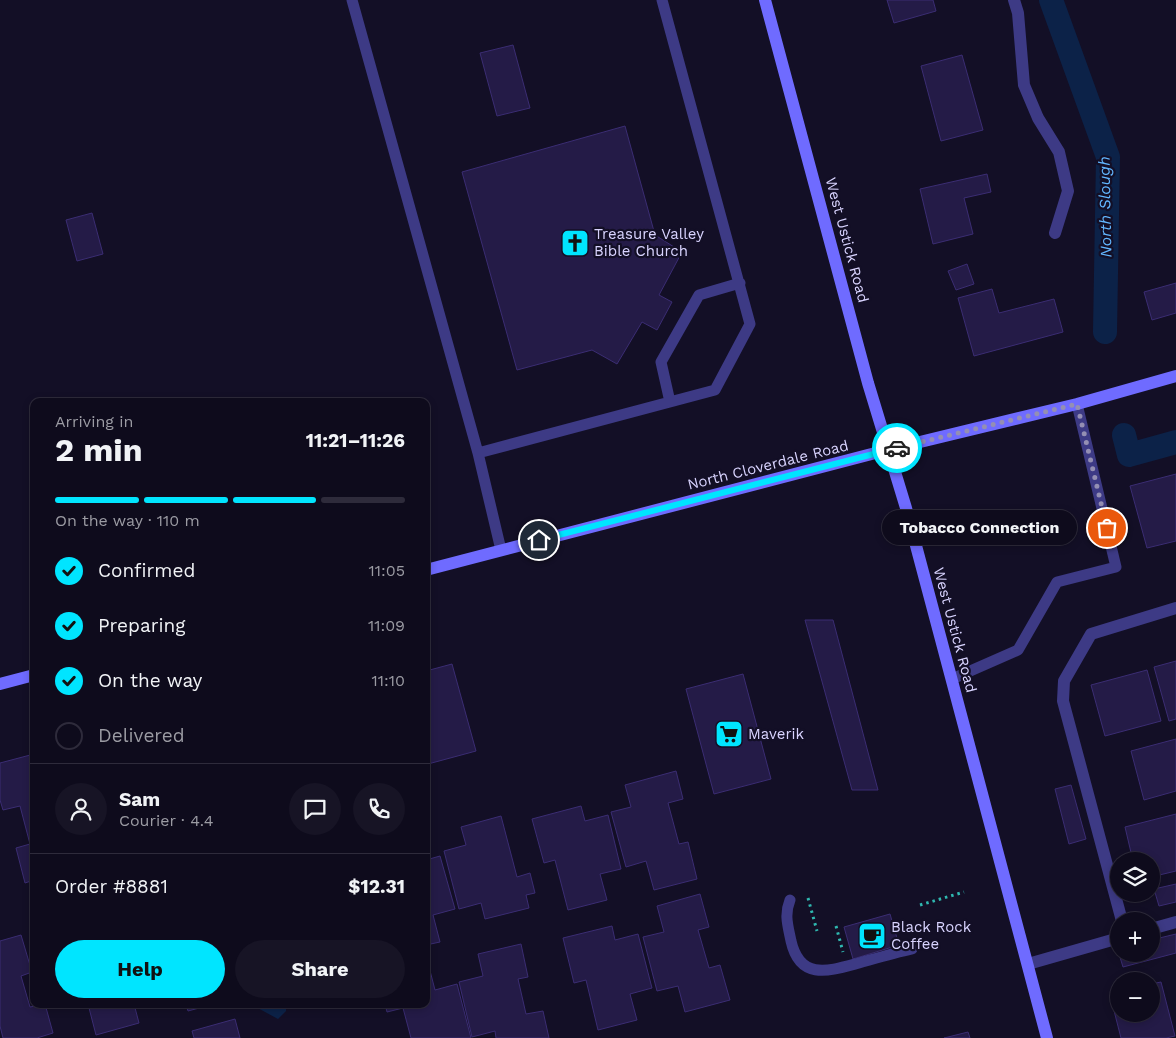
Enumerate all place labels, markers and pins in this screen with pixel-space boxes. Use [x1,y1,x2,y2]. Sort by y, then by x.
place label: Treasure Valley Bible Church [594,225,704,260]
church icon: Treasure Valley Bible Church [560,228,590,258]
pin [1086,507,1128,549]
callout: Tobacco Connection [882,510,1077,546]
pin [518,519,560,561]
supermarket icon: Maverik [714,719,744,749]
place label: Maverik [748,725,805,743]
place label: Black Rock Coffee [891,918,972,953]
cafe icon: Black Rock Coffee [857,921,887,951]

